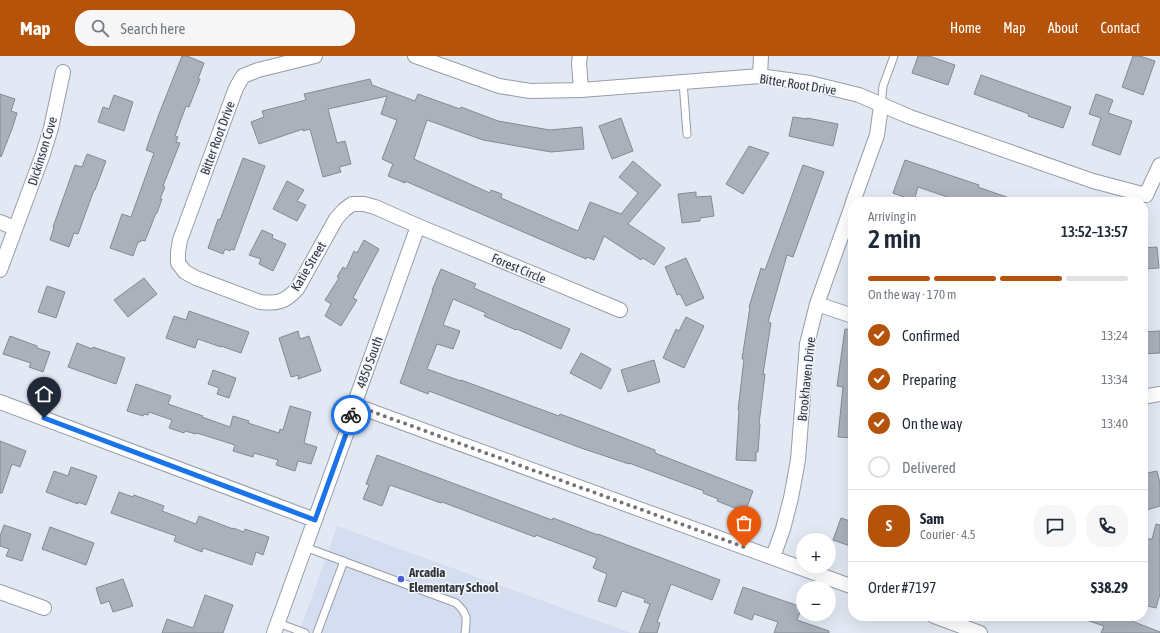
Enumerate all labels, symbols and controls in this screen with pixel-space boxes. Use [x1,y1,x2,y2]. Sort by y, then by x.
search box [75,10,355,46]
text: Map [20,17,51,39]
icon: search [89,17,111,39]
text: Search here [121,20,185,37]
text: Home [950,20,981,36]
text: Map [1003,20,1026,36]
text: About [1048,20,1079,36]
text: Contact [1101,20,1140,36]
street label: Bitter Root Drive [758,71,837,98]
street label: Bitter Root Drive [197,99,238,177]
street label: Dickinson Cove [25,115,60,188]
text: Arriving in [868,209,916,224]
text: 13:52–13:57 [1061,223,1128,240]
text: 2 min [868,224,921,254]
street label: Katie Street [288,239,329,294]
street label: Forest Circle [489,250,548,287]
text: On the way · 170 m [868,287,956,302]
icon: check [868,324,890,346]
text: Confirmed [902,327,960,344]
text: 13:24 [1101,328,1128,343]
street label: 4850 South [353,334,386,390]
street label: Brookhaven Drive [795,336,818,422]
icon: check [868,368,890,390]
text: Preparing [902,371,956,388]
text: 13:34 [1101,372,1128,387]
pin [27,377,61,418]
icon: home [33,383,55,405]
courier [331,395,371,435]
icon: bike [340,404,362,426]
icon: check [868,412,890,434]
text: On the way [902,415,963,432]
text: 13:40 [1101,416,1128,431]
text: Delivered [902,459,956,476]
button: chat [1034,505,1076,547]
button: phone [1086,505,1128,547]
pin [727,506,761,547]
text: Sam [920,510,944,527]
icon: bag [733,512,755,534]
text: S [886,517,892,534]
text: Courier · 4.5 [920,527,976,542]
map controls [796,533,836,621]
button: + [796,533,836,573]
place label: Arcadia Elementary School [408,565,499,595]
marker: Arcadia Elementary School [396,574,406,584]
text: Order #7197 [868,579,936,596]
text: $38.29 [1091,579,1128,596]
button: − [796,581,836,621]

